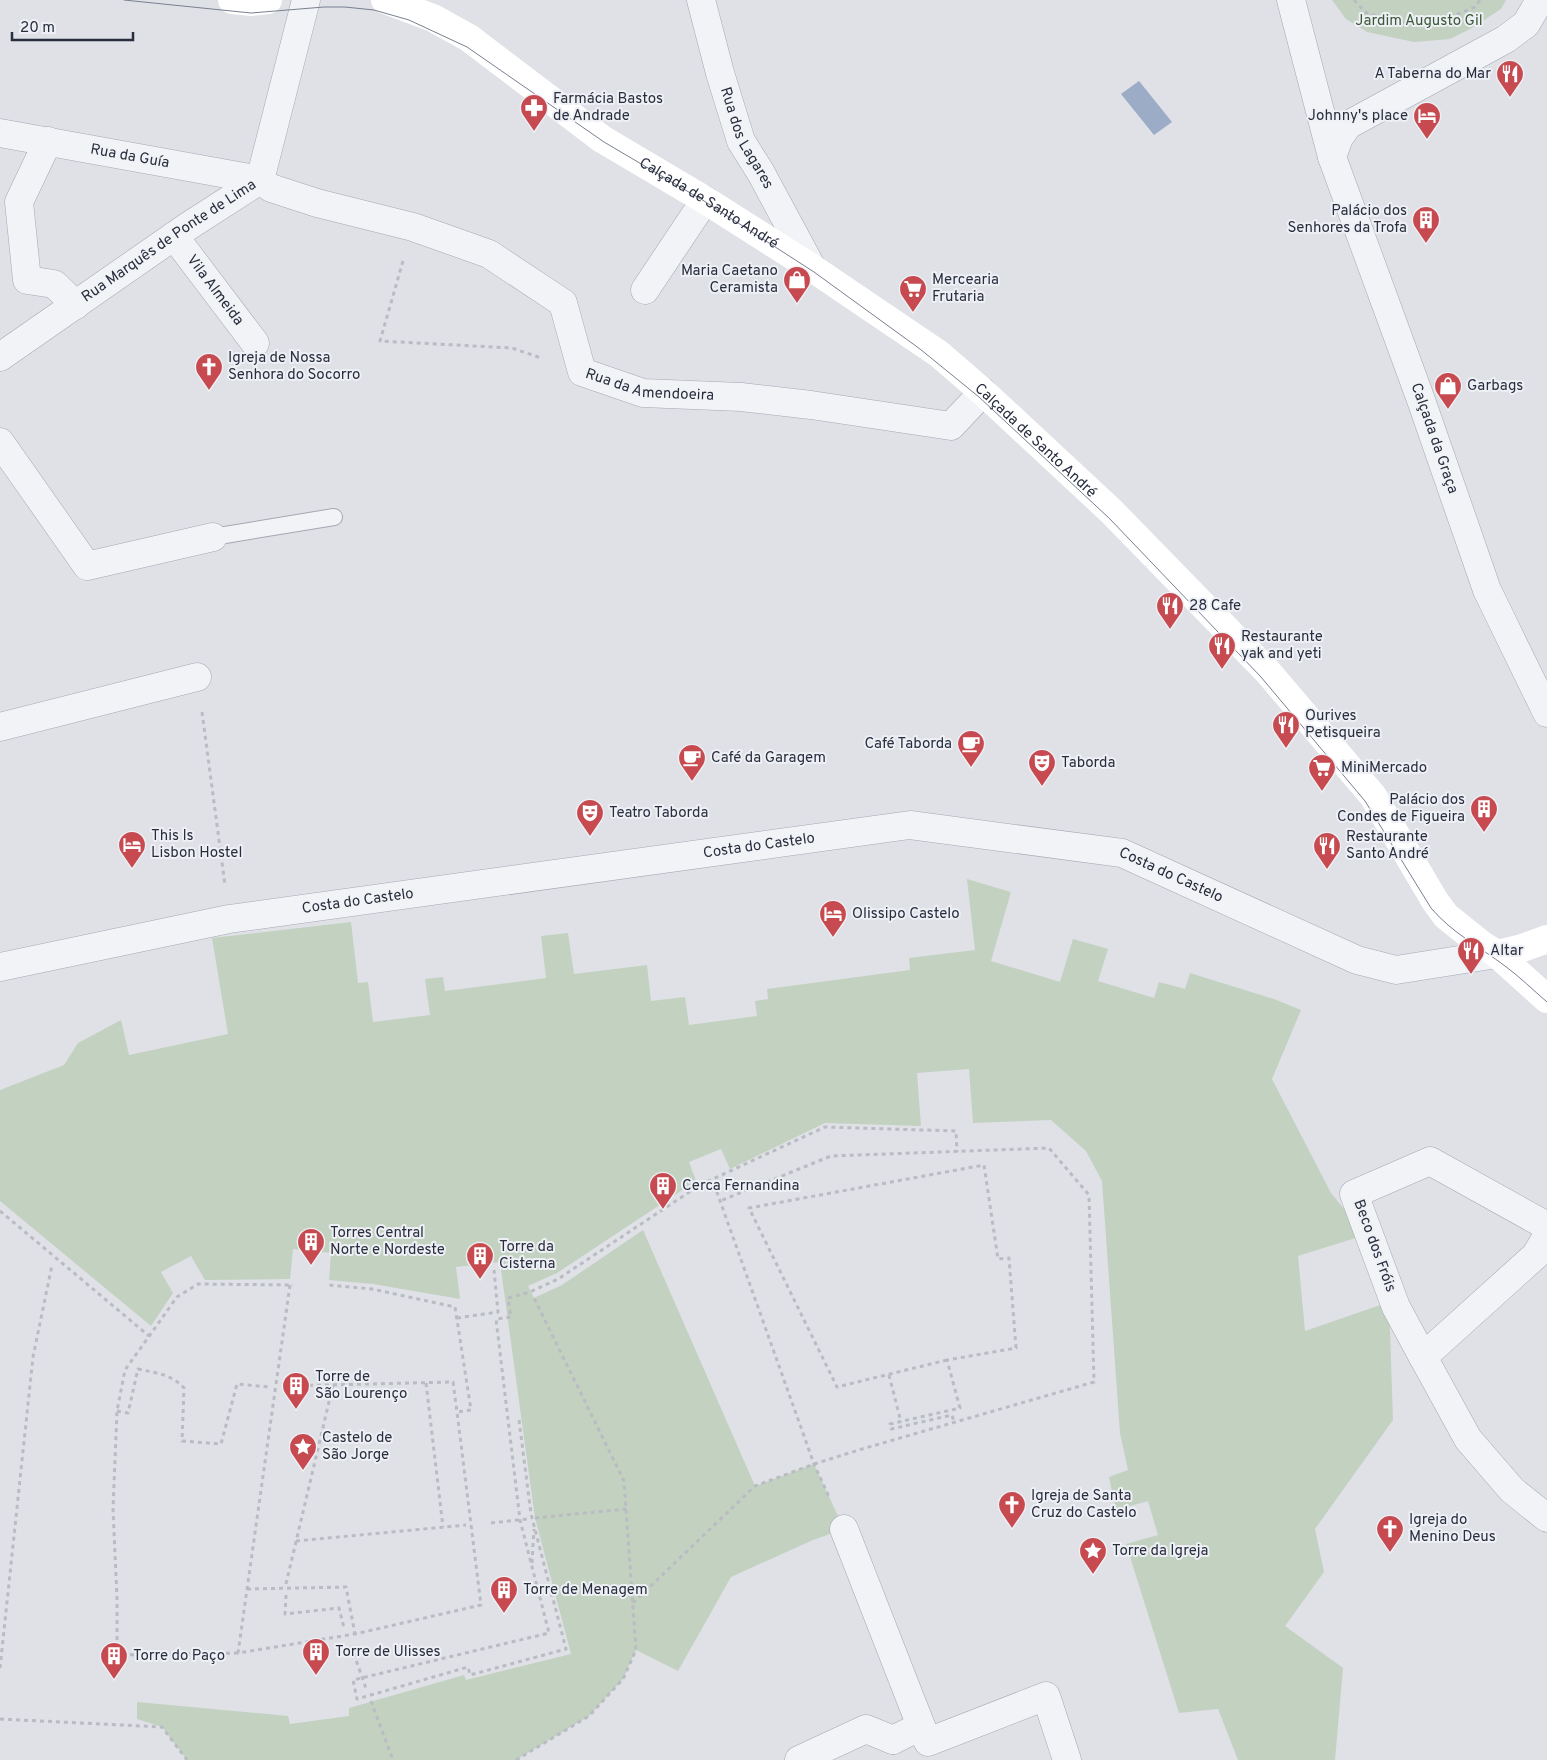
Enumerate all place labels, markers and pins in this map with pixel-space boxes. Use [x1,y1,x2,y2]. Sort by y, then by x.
restaurant icon: A Taberna do Mar [1495,59,1525,98]
place label: A Taberna do Mar [1374,65,1491,84]
place label: Farmácia Bastos de Andrade [553,90,663,126]
pharmacy icon: Farmácia Bastos de Andrade [519,93,549,132]
hotel icon: Johnny's place [1412,101,1442,140]
place label: Johnny's place [1308,107,1408,126]
place label: Palácio dos Senhores da Trofa [1288,202,1407,238]
building icon: Palácio dos Senhores da Trofa [1411,205,1441,244]
place label: Maria Caetano Ceramista [681,262,778,298]
shop icon: Maria Caetano Ceramista [782,265,812,304]
place label: Mercearia Frutaria [932,271,999,307]
supermarket icon: Mercearia Frutaria [898,274,928,313]
place label: Igreja de Nossa Senhora do Socorro [228,349,360,385]
church icon: Igreja de Nossa Senhora do Socorro [194,352,224,391]
shop icon: Garbags [1433,371,1463,410]
place label: Garbags [1467,377,1523,396]
restaurant icon: 28 Cafe [1155,591,1185,630]
place label: 28 Cafe [1189,597,1241,616]
place label: Restaurante yak and yeti [1241,628,1323,664]
restaurant icon: Restaurante yak and yeti [1207,631,1237,670]
place label: Ourives Petisqueira [1305,707,1381,743]
restaurant icon: Ourives Petisqueira [1271,710,1301,749]
cafe icon: Café Taborda [956,729,986,768]
place label: Café Taborda [864,735,952,754]
cafe icon: Café da Garagem [677,743,707,782]
theatre icon: Taborda [1027,748,1057,787]
place label: Café da Garagem [711,749,826,768]
supermarket icon: MiniMercado [1307,753,1337,792]
place label: Taborda [1061,754,1115,773]
place label: MiniMercado [1341,759,1427,778]
place label: Palácio dos Condes de Figueira [1337,791,1465,827]
building icon: Palácio dos Condes de Figueira [1469,794,1499,833]
theatre icon: Teatro Taborda [575,798,605,837]
place label: Teatro Taborda [609,804,708,823]
place label: This Is Lisbon Hostel [151,827,242,863]
place label: Restaurante Santo André [1346,828,1429,864]
hotel icon: This Is Lisbon Hostel [117,830,147,869]
restaurant icon: Restaurante Santo André [1312,831,1342,870]
hotel icon: Olissipo Castelo [818,899,848,938]
place label: Olissipo Castelo [852,905,960,924]
restaurant icon: Altar [1456,936,1486,975]
place label: Altar [1490,942,1524,961]
building icon: Cerca Fernandina [648,1171,678,1210]
place label: Cerca Fernandina [682,1177,799,1196]
place label: Torres Central Norte e Nordeste [330,1224,445,1260]
building icon: Torres Central Norte e Nordeste [296,1227,326,1266]
place label: Torre da Cisterna [499,1238,555,1274]
building icon: Torre da Cisterna [465,1241,495,1280]
place label: Torre de São Lourenço [315,1368,407,1404]
building icon: Torre de São Lourenço [281,1371,311,1410]
place label: Castelo de São Jorge [322,1429,392,1465]
place icon: Castelo de São Jorge [288,1432,318,1471]
place label: Igreja de Santa Cruz do Castelo [1031,1487,1137,1523]
church icon: Igreja de Santa Cruz do Castelo [997,1490,1027,1529]
place label: Igreja do Menino Deus [1409,1511,1496,1547]
church icon: Igreja do Menino Deus [1375,1514,1405,1553]
place icon: Torre da Igreja [1078,1536,1108,1575]
place label: Torre da Igreja [1112,1542,1208,1561]
building icon: Torre de Menagem [489,1575,519,1614]
place label: Torre de Menagem [523,1581,648,1600]
building icon: Torre de Ulisses [301,1637,331,1676]
building icon: Torre do Paço [99,1641,129,1680]
place label: Torre de Ulisses [335,1643,440,1662]
place label: Torre do Paço [133,1647,225,1666]

